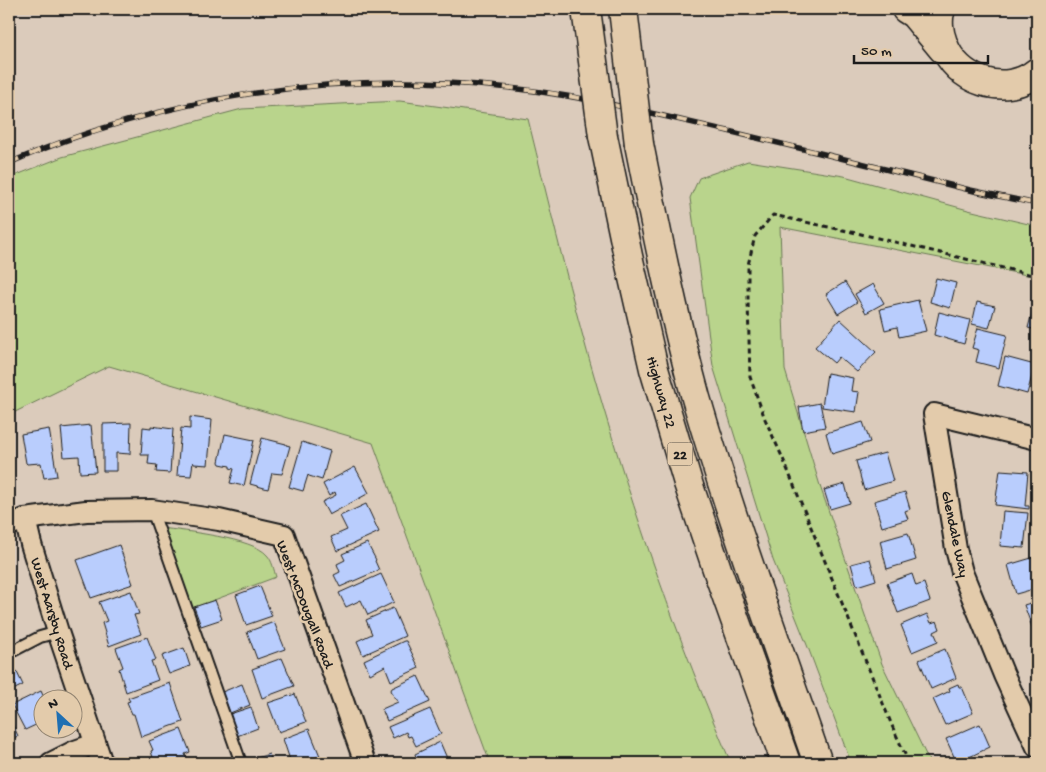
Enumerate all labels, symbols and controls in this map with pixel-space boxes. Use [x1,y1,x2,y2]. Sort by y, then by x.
scale bar [854,32,987,64]
text: 50 m [861,43,892,61]
street label: Highway 22 [641,355,679,431]
road number: 22 [668,442,692,466]
street label: Glendale Way [936,490,972,580]
street label: West McDougall Road [271,538,337,672]
street label: West Aarsby Road [26,556,77,673]
north arrow [32,690,82,740]
text: N [46,695,61,714]

